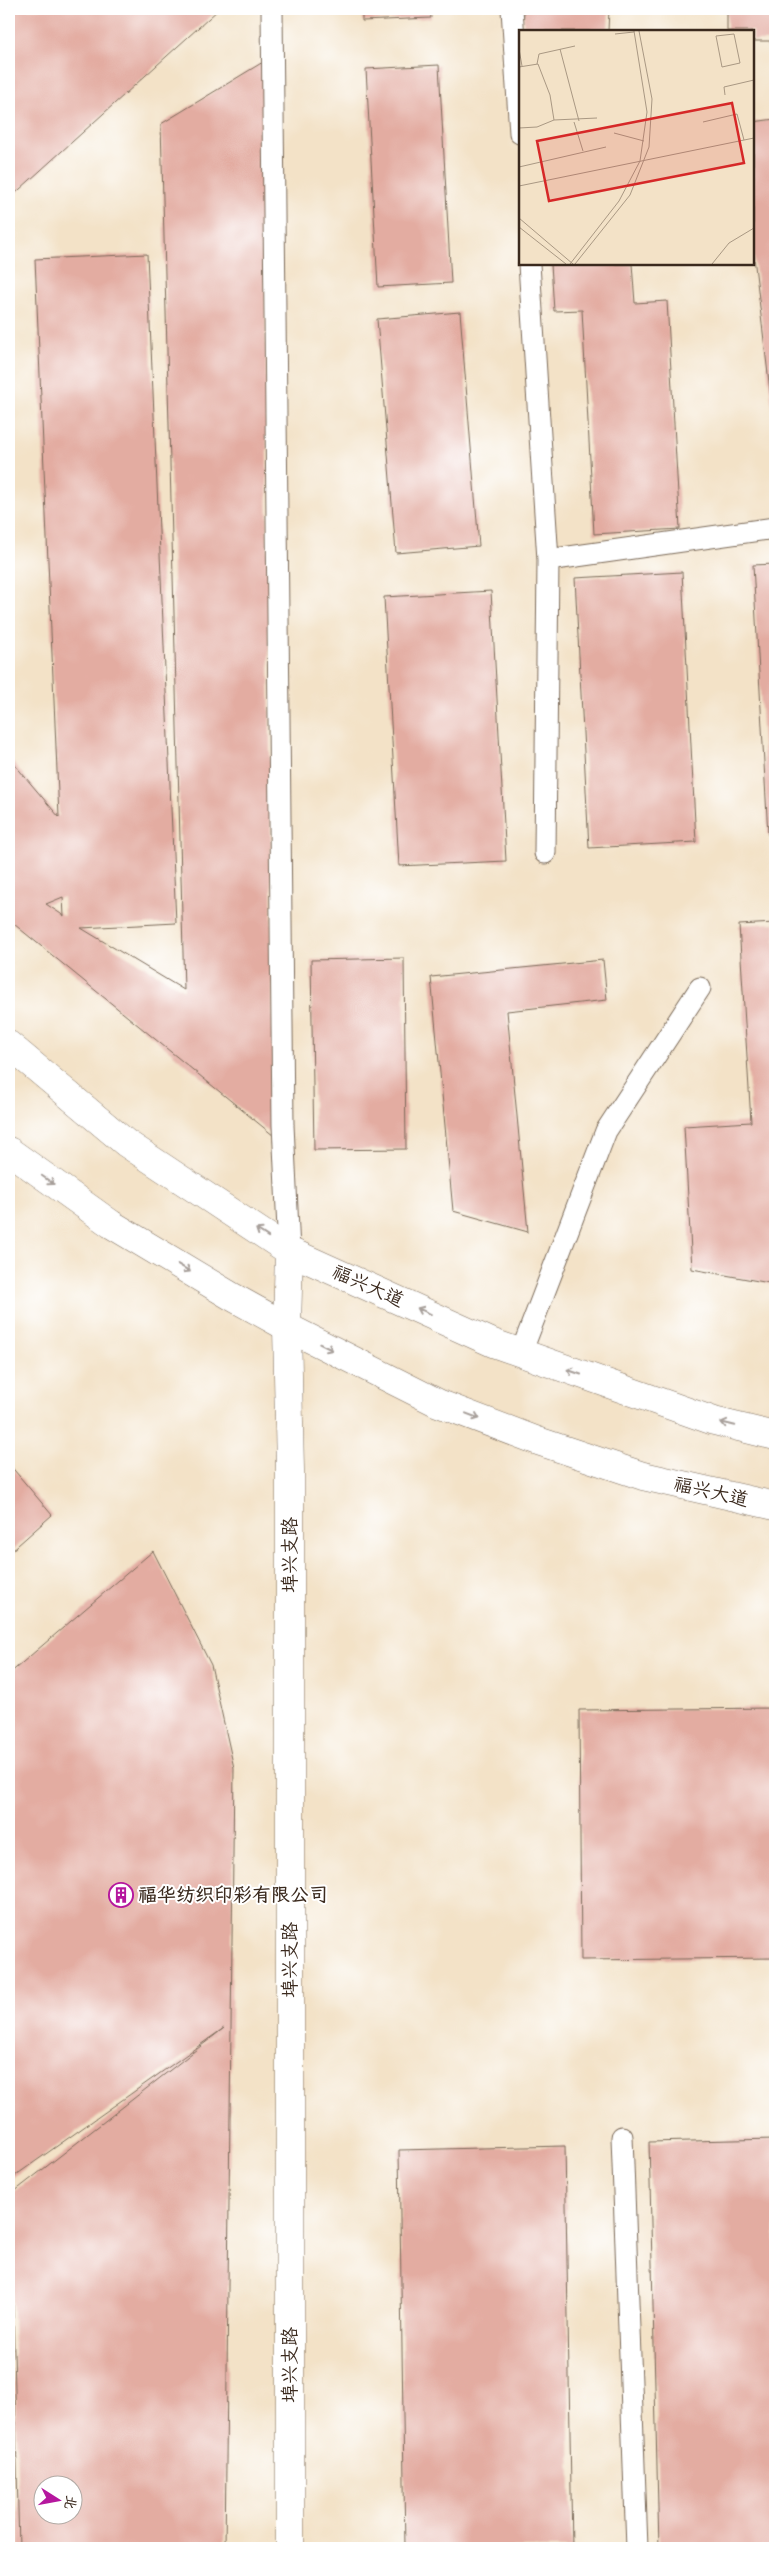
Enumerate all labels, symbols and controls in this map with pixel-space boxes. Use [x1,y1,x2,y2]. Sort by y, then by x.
inset map [519,30,754,265]
one-way arrow [40,1175,54,1185]
one-way arrow [255,1228,269,1238]
street label: 福兴大道 [329,1260,407,1312]
one-way arrow [177,1263,191,1273]
one-way arrow [417,1306,432,1316]
one-way arrow [319,1342,334,1352]
one-way arrow [567,1367,582,1376]
one-way arrow [465,1412,480,1422]
one-way arrow [720,1419,736,1428]
street label: 福兴大道 [671,1473,751,1511]
street label: 埠兴支路 [279,1517,301,1593]
building icon: 福华纺织印彩有限公司 [108,1882,134,1908]
place label: 福华纺织印彩有限公司 [138,1884,328,1906]
street label: 埠兴支路 [279,1922,301,1998]
street label: 埠兴支路 [279,2327,301,2403]
north arrow [32,2474,82,2524]
text: 北 [61,2494,80,2511]

